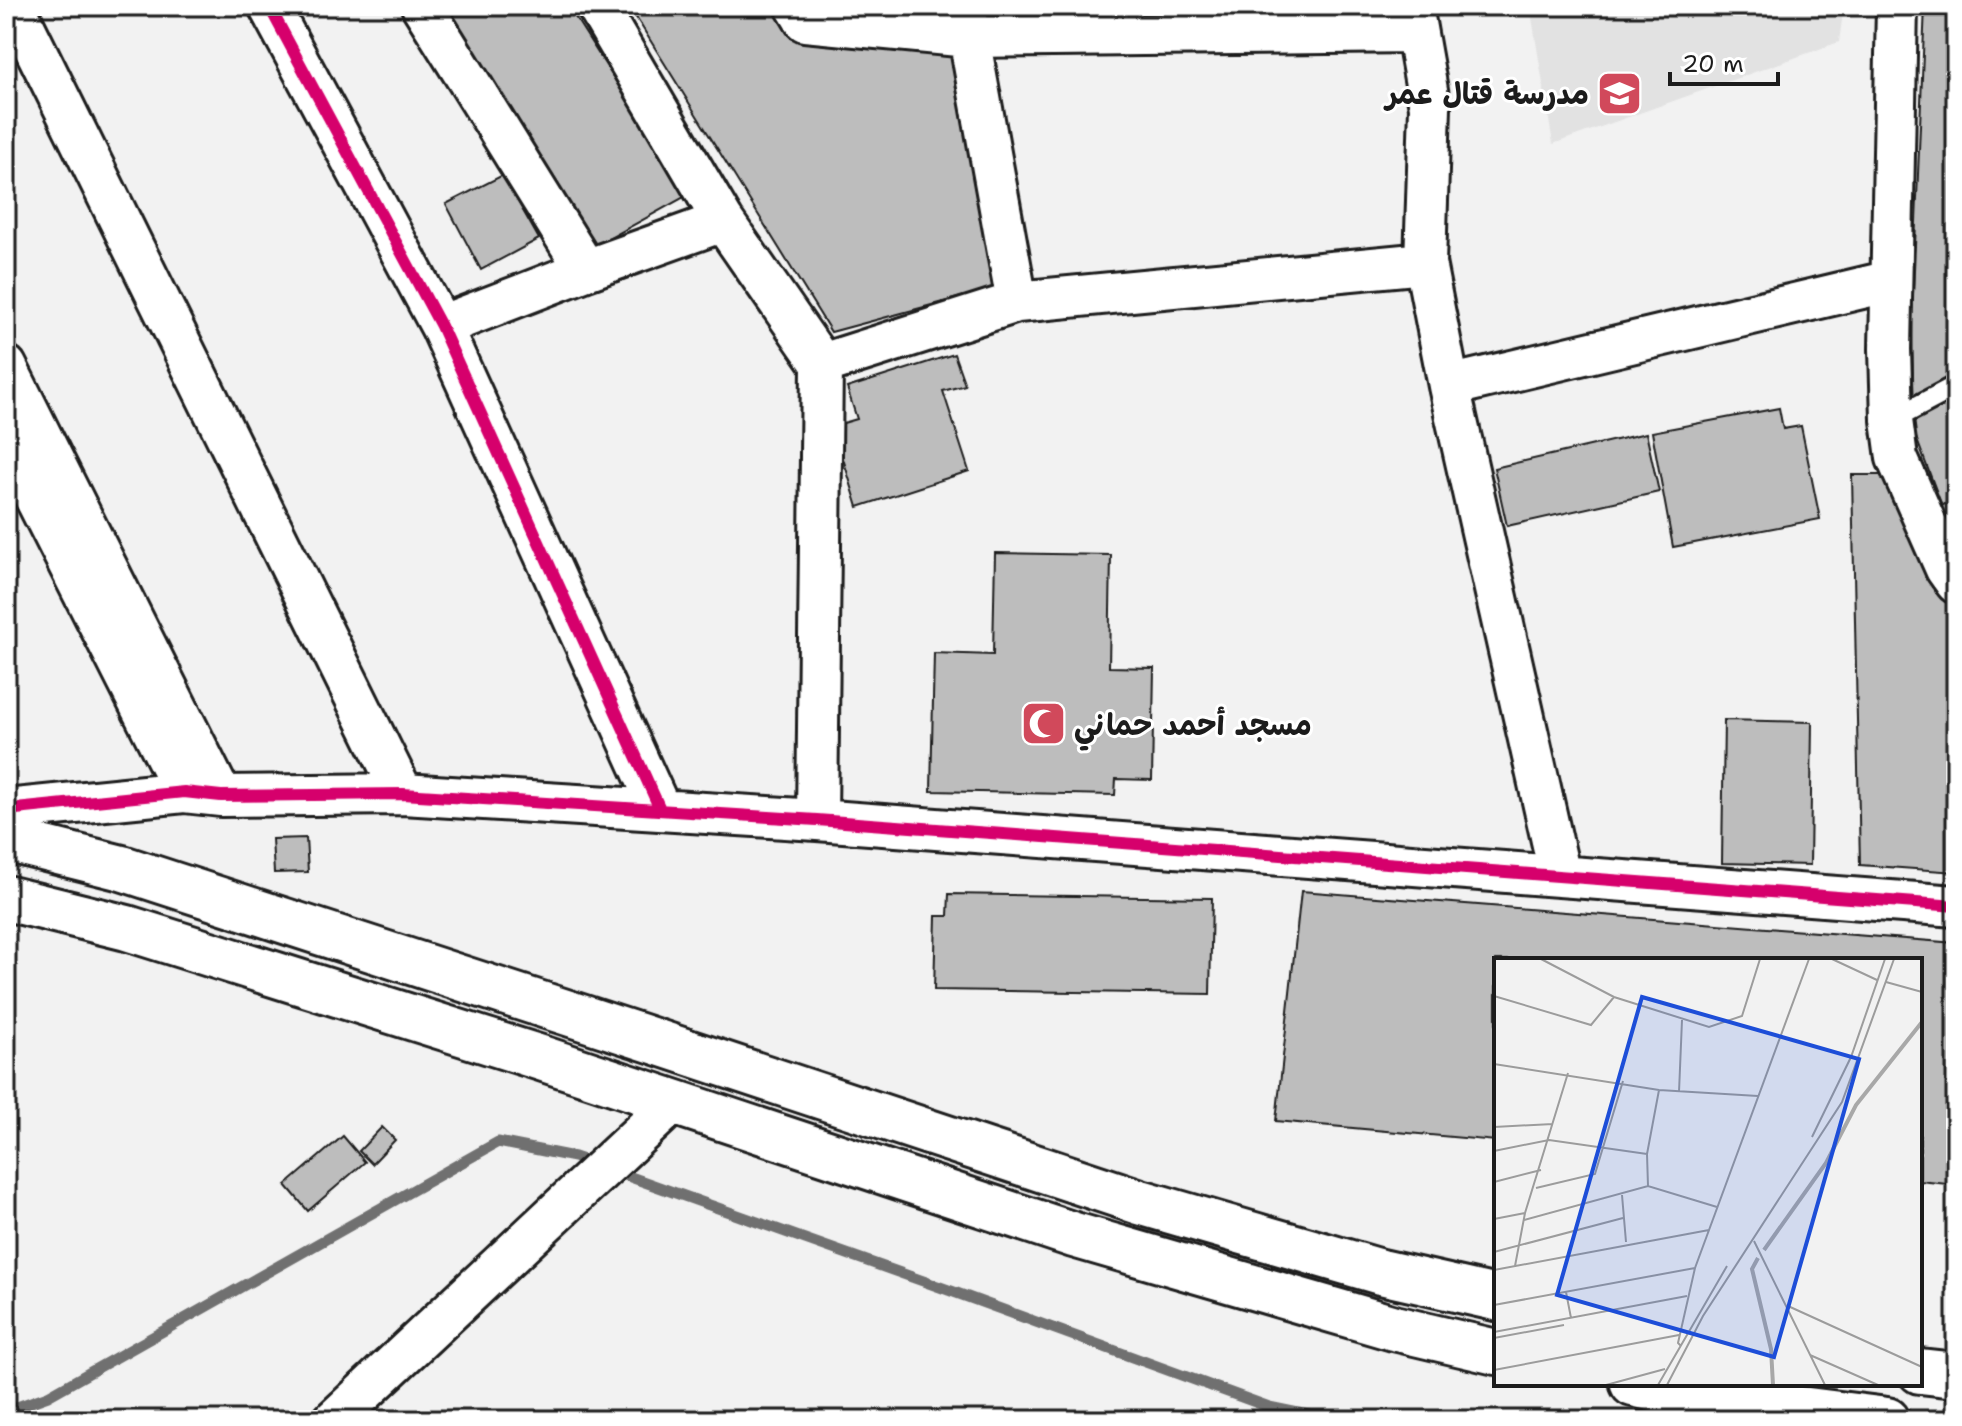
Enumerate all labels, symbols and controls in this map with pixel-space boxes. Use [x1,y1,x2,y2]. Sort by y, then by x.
scale bar [1670,36,1778,86]
text: 20 m [1682,48,1744,80]
school or university icon: مدرسة قتال عمر [1596,69,1644,117]
place label: مدرسة قتال عمر [1383,73,1589,114]
mosque icon: مسجد أحمد حماني [1019,700,1067,748]
place label: مسجد أحمد حماني [1074,704,1312,751]
inset map [1494,958,1922,1386]

